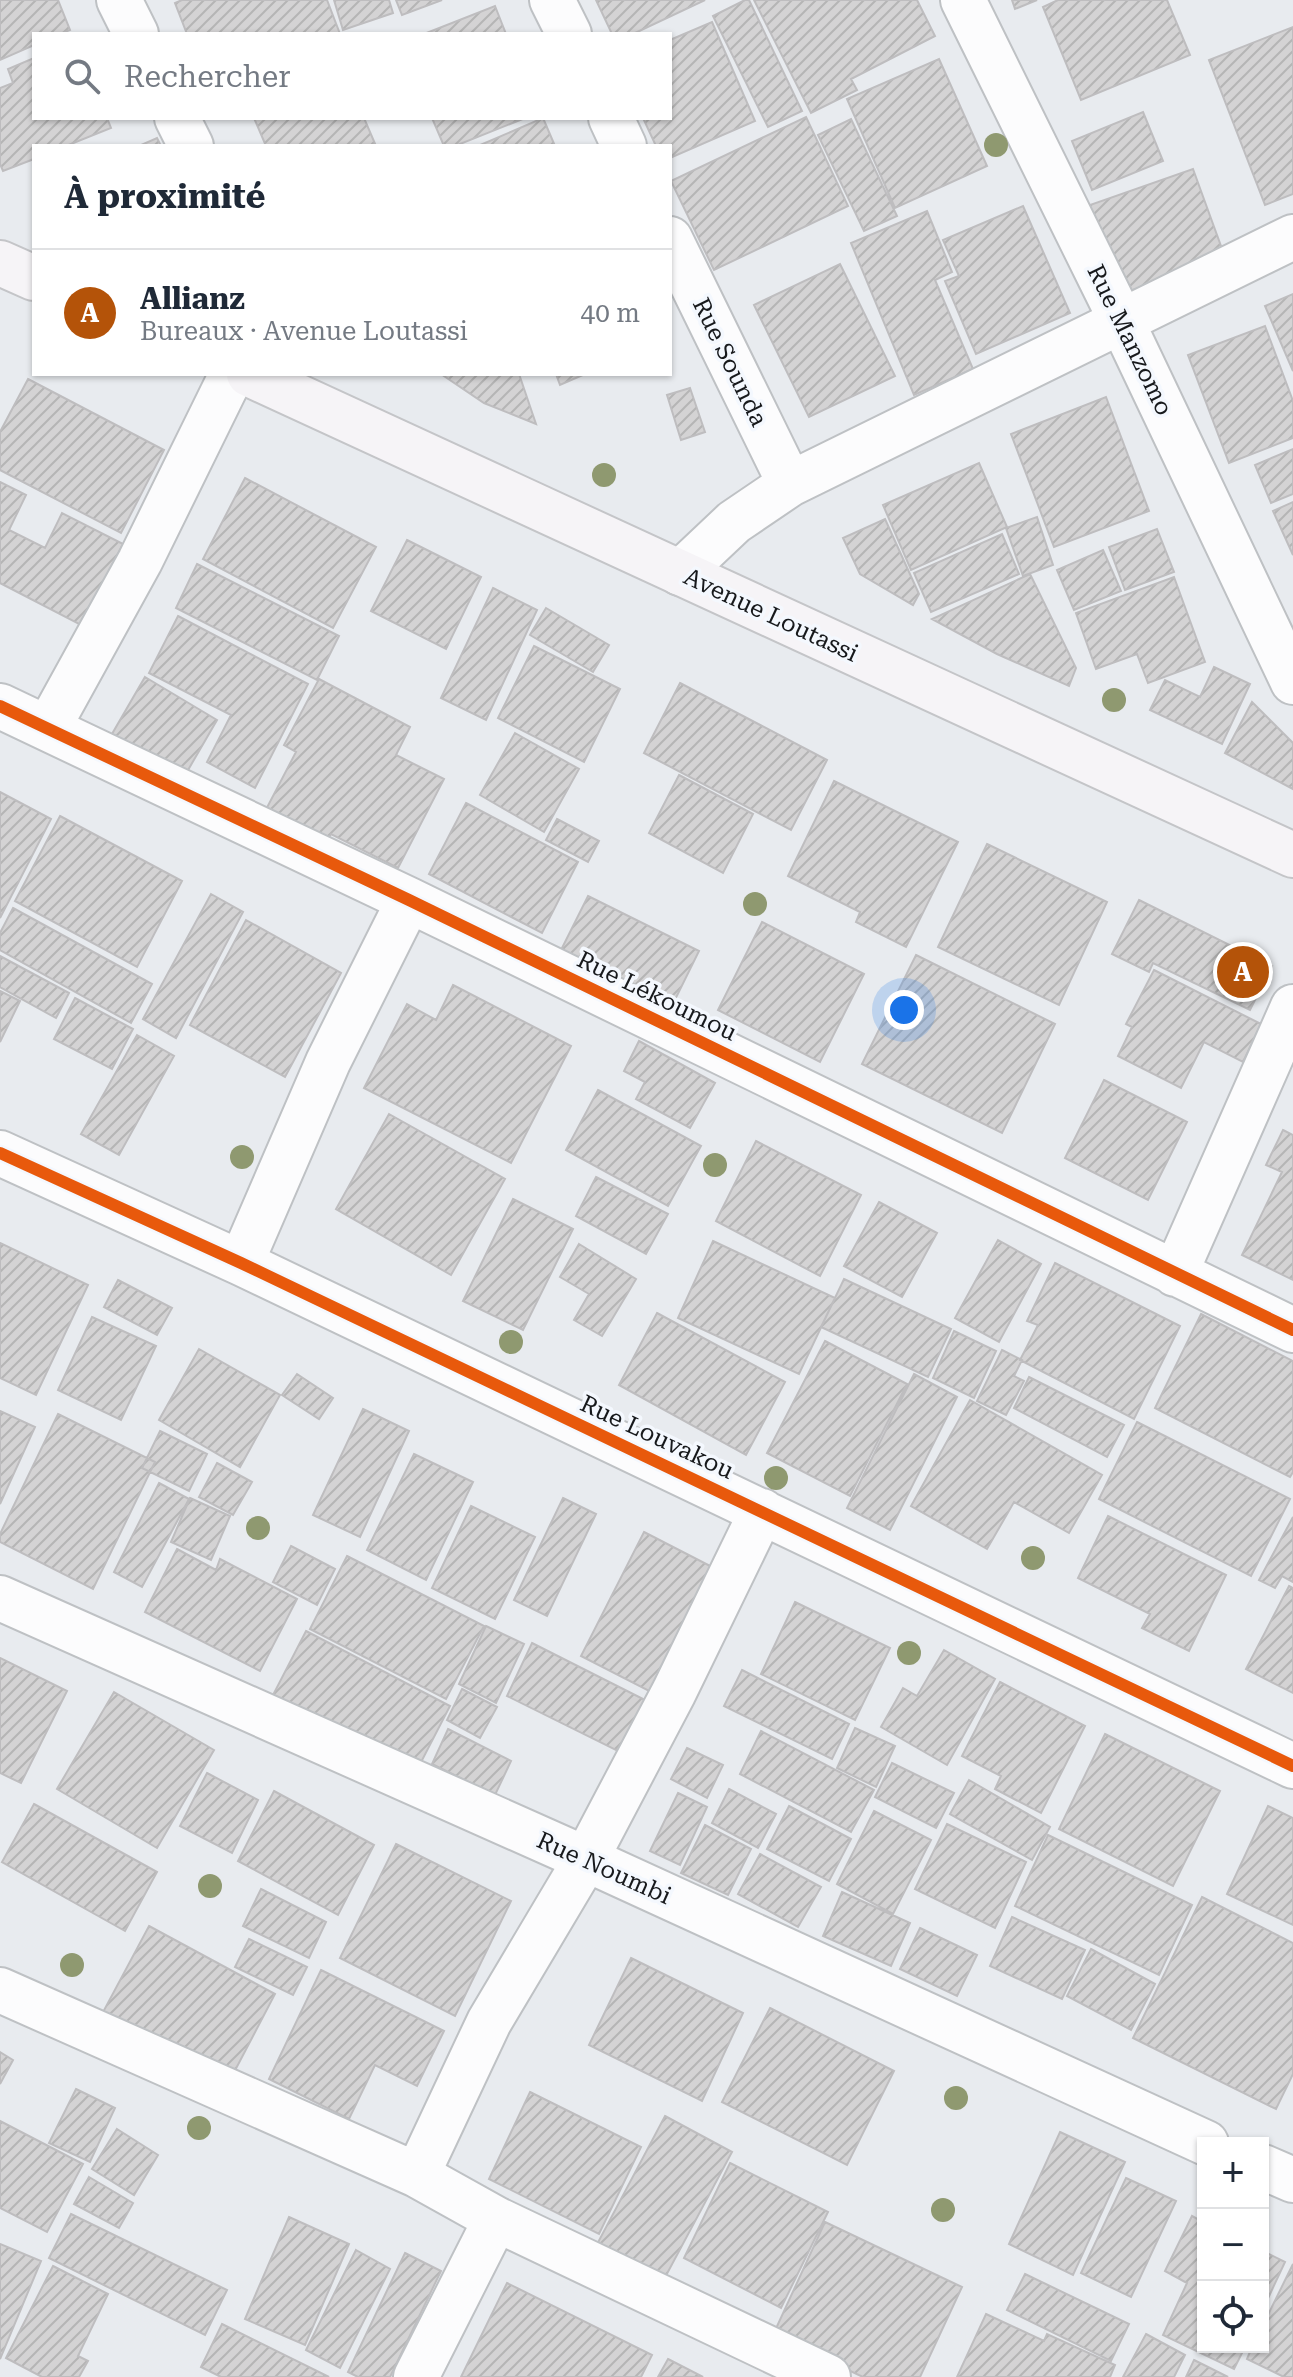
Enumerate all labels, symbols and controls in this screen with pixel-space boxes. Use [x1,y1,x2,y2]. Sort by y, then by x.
search box [32,32,672,120]
icon: search [60,54,104,98]
text: Rechercher [124,59,291,94]
text: À proximité [64,176,265,216]
street label: Rue Manzomo [1081,260,1179,420]
text: Allianz [140,281,245,316]
street label: Rue Sounda [687,293,773,431]
text: A [81,298,99,328]
text: 40 m [581,298,640,328]
text: Bureaux · Avenue Loutassi [140,316,468,346]
street label: Avenue Loutassi [679,562,863,668]
pin: A [1217,942,1269,1002]
street label: Rue Lékoumou [573,945,741,1047]
your location [884,990,924,1030]
street label: Rue Louvakou [576,1389,738,1485]
street label: Rue Noumbi [533,1826,676,1910]
map controls [1197,2137,1269,2353]
button: + [1197,2137,1269,2209]
button: − [1197,2209,1269,2281]
button: locate [1197,2281,1269,2353]

